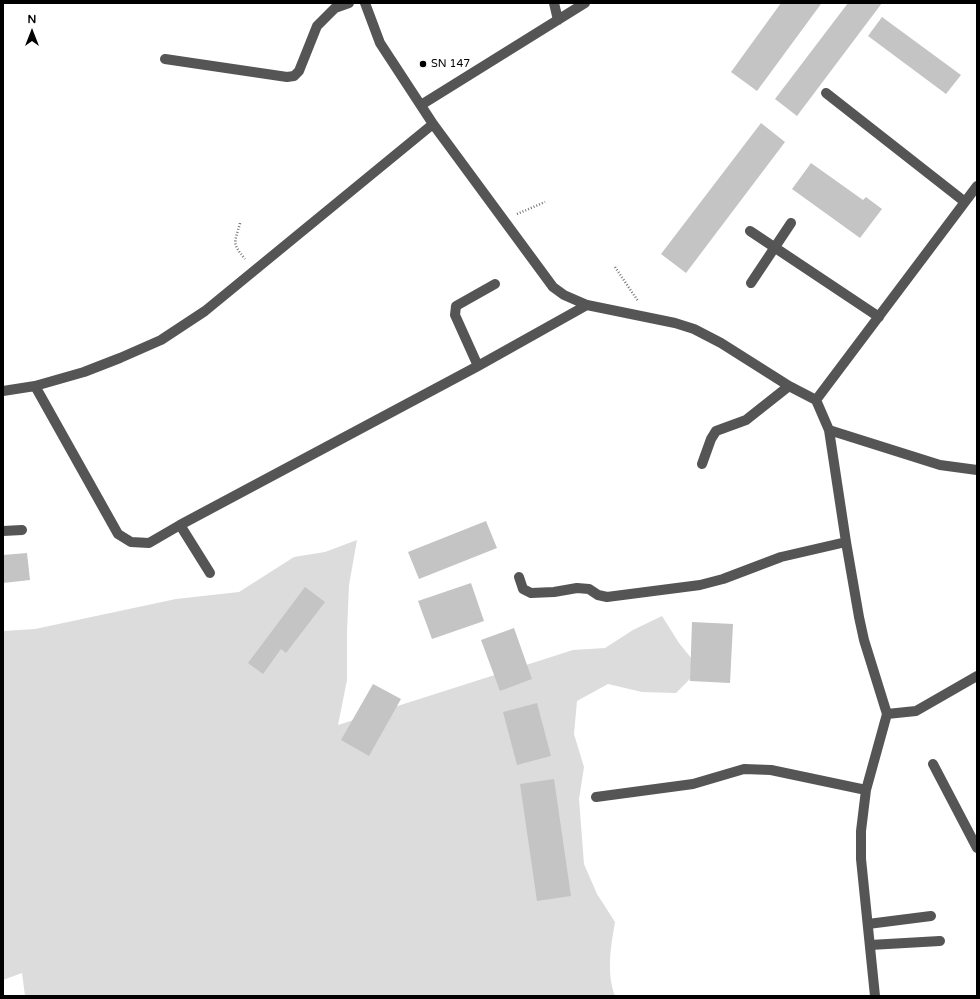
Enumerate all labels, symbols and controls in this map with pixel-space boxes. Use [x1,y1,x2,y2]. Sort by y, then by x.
north arrow [12,12,52,52]
text: N [28,13,36,26]
place label: SN 147 [431,57,470,71]
marker: SN 147 [418,59,428,69]

